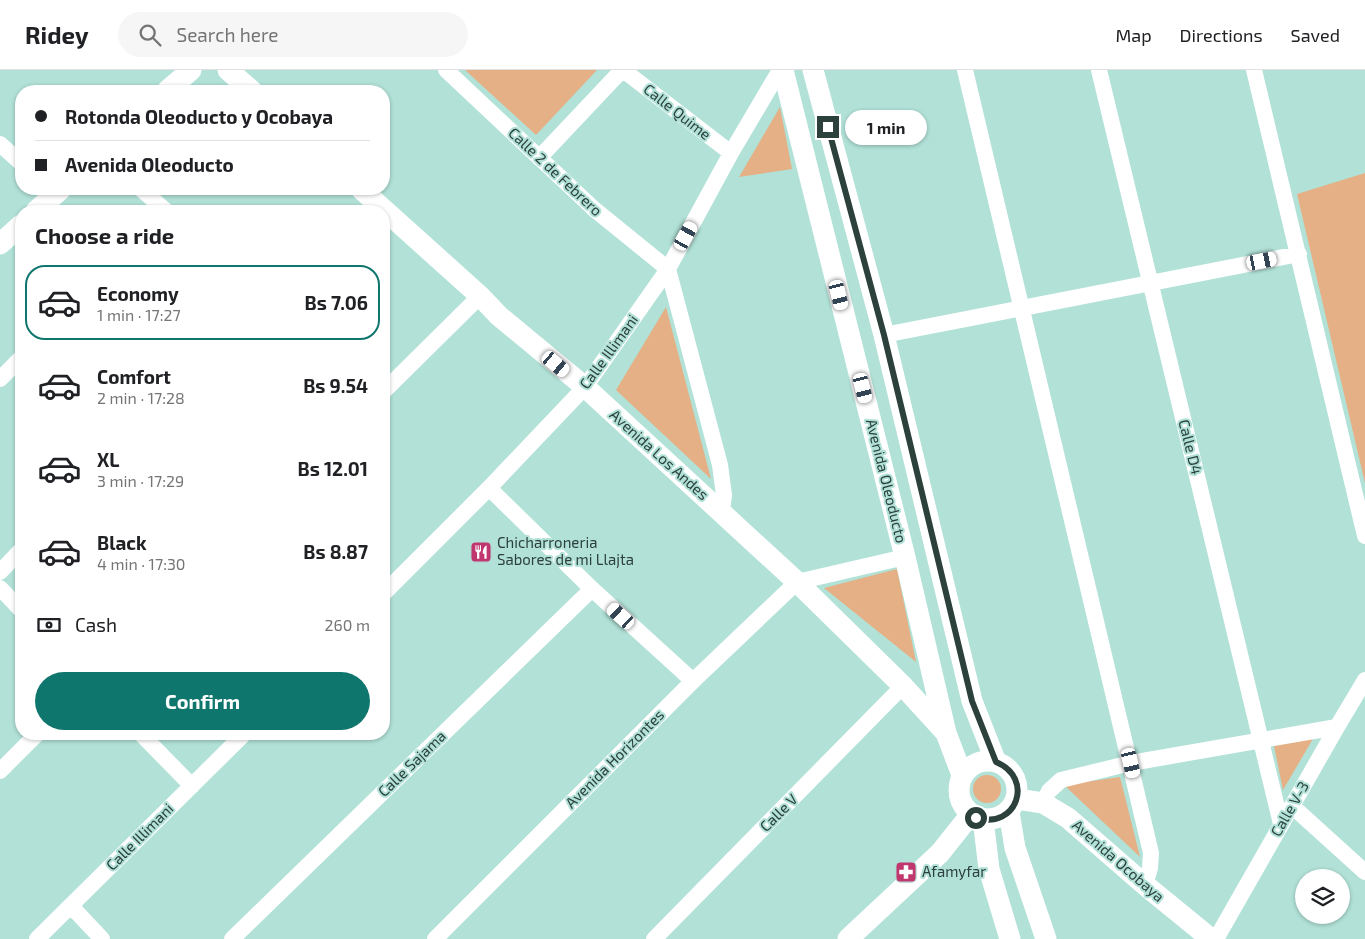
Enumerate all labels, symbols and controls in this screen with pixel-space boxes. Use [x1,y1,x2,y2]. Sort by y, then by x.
search box [118,12,468,57]
text: Ridey [25,20,88,49]
icon: search [136,21,164,49]
text: Search here [176,23,279,46]
text: Map [1115,24,1152,46]
text: Directions [1180,24,1263,46]
text: Saved [1291,24,1340,46]
street label: Calle Quime [640,79,715,144]
text: Rotonda Oleoducto y Ocobaya [65,105,333,128]
callout: 1 min [846,110,928,144]
route end [817,116,839,138]
text: 1 min [867,118,905,137]
street label: Calle 2 de Febrero [505,123,606,219]
text: Avenida Oleoducto [65,153,234,176]
car [672,219,699,253]
text: Choose a ride [35,222,174,248]
car [1245,251,1278,271]
car [828,279,849,311]
icon: car [37,280,82,325]
text: Economy [97,282,179,305]
text: Bs 7.06 [305,291,368,314]
text: 1 min · 17:27 [97,305,181,324]
street label: Calle Illimani [575,311,641,392]
car [539,349,572,379]
icon: car [37,363,82,408]
text: Comfort [97,365,171,388]
car [852,372,873,404]
text: Bs 9.54 [303,374,368,397]
text: 2 min · 17:28 [97,388,185,407]
street label: Avenida Los Andes [607,405,713,503]
street label: Avenida Oleoducto [863,417,911,545]
street label: Calle D4 [1175,417,1207,476]
icon: car [37,446,82,491]
text: XL [97,448,119,471]
text: Bs 12.01 [298,457,368,480]
text: 3 min · 17:29 [97,471,184,490]
icon: car [37,529,82,574]
text: Black [97,531,147,554]
place label: Chicharroneria Sabores de mi Llajta [497,533,634,569]
text: Bs 8.87 [303,540,368,563]
restaurant icon: Chicharroneria Sabores de mi Llajta [469,540,493,564]
text: 4 min · 17:30 [97,554,185,573]
car [604,600,637,632]
icon: cash [35,611,63,639]
text: Cash [75,613,117,636]
text: 260 m [325,615,370,634]
button: Confirm [35,672,370,730]
street label: Avenida Horizontes [561,705,667,811]
street label: Calle Sajama [374,727,450,801]
car [1120,747,1141,779]
street label: Calle V-3 [1266,778,1312,839]
street label: Calle V [756,790,801,835]
street label: Calle Illimani [102,799,177,874]
route start [965,807,987,829]
street label: Avenida Ocobaya [1069,815,1168,905]
pharmacy icon: Afamyfar [894,860,918,884]
place label: Afamyfar [922,862,986,880]
map controls [1295,869,1350,924]
button: layers [1295,869,1350,924]

